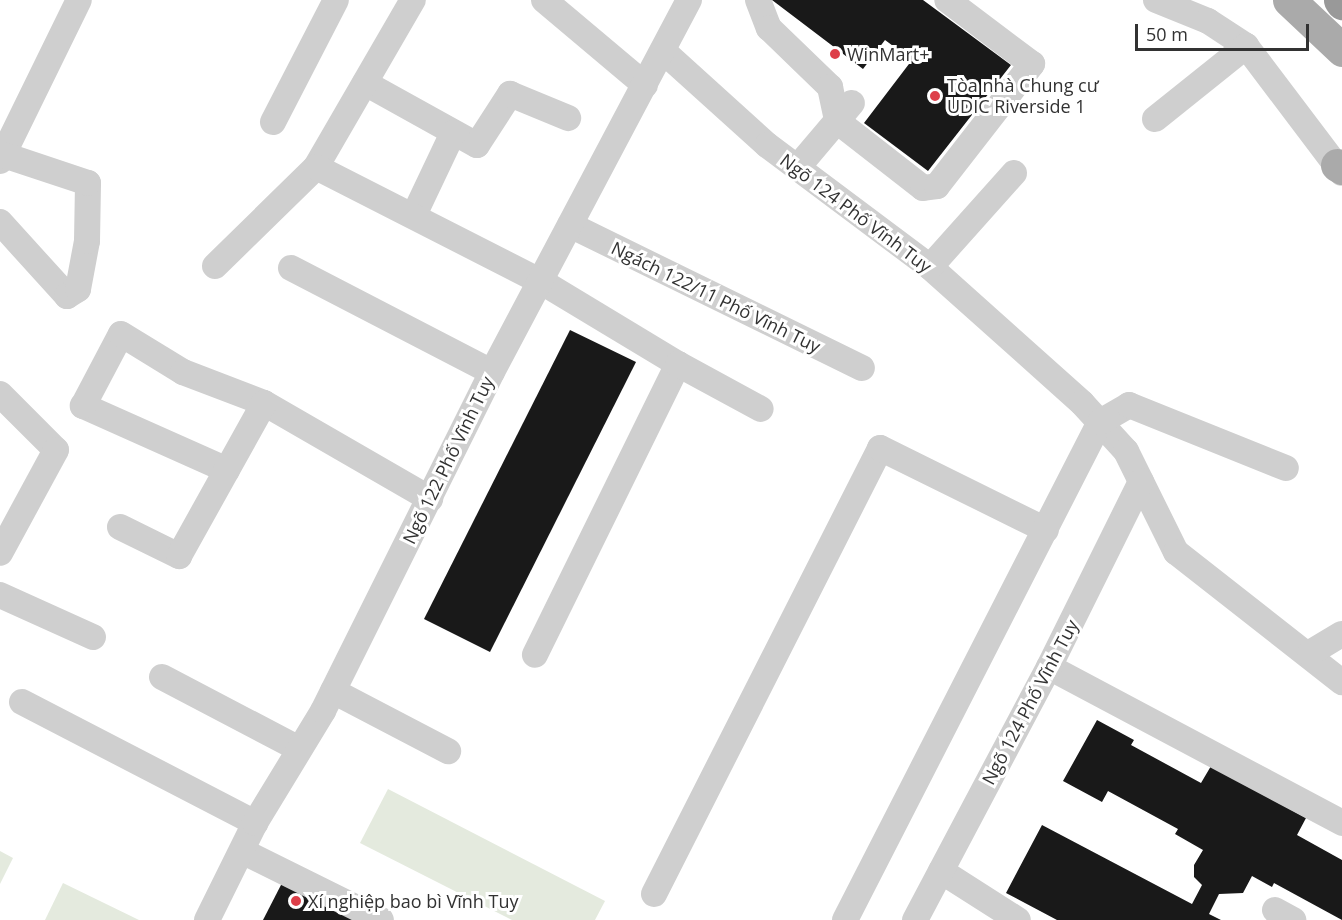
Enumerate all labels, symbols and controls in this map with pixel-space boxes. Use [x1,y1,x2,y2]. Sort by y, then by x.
scale bar [1138,12,1312,50]
text: 50 m [1146,22,1188,46]
place label: WinMart+ [847,43,929,65]
marker: WinMart+ [828,47,842,61]
place label: Tòa nhà Chung cư UDIC Riverside 1 [947,75,1099,118]
marker: Tòa nhà Chung cư UDIC Riverside 1 [928,89,942,103]
street label: Ngõ 124 Phố Vĩnh Tuy [776,149,936,277]
street label: Ngách 122/11 Phố Vĩnh Tuy [608,237,824,357]
street label: Ngõ 122 Phố Vĩnh Tuy [398,373,498,547]
street label: Ngõ 124 Phố Vĩnh Tuy [977,616,1083,788]
place label: Xí nghiệp bao bì Vĩnh Tuy [308,890,519,912]
marker: Xí nghiệp bao bì Vĩnh Tuy [289,894,303,908]

